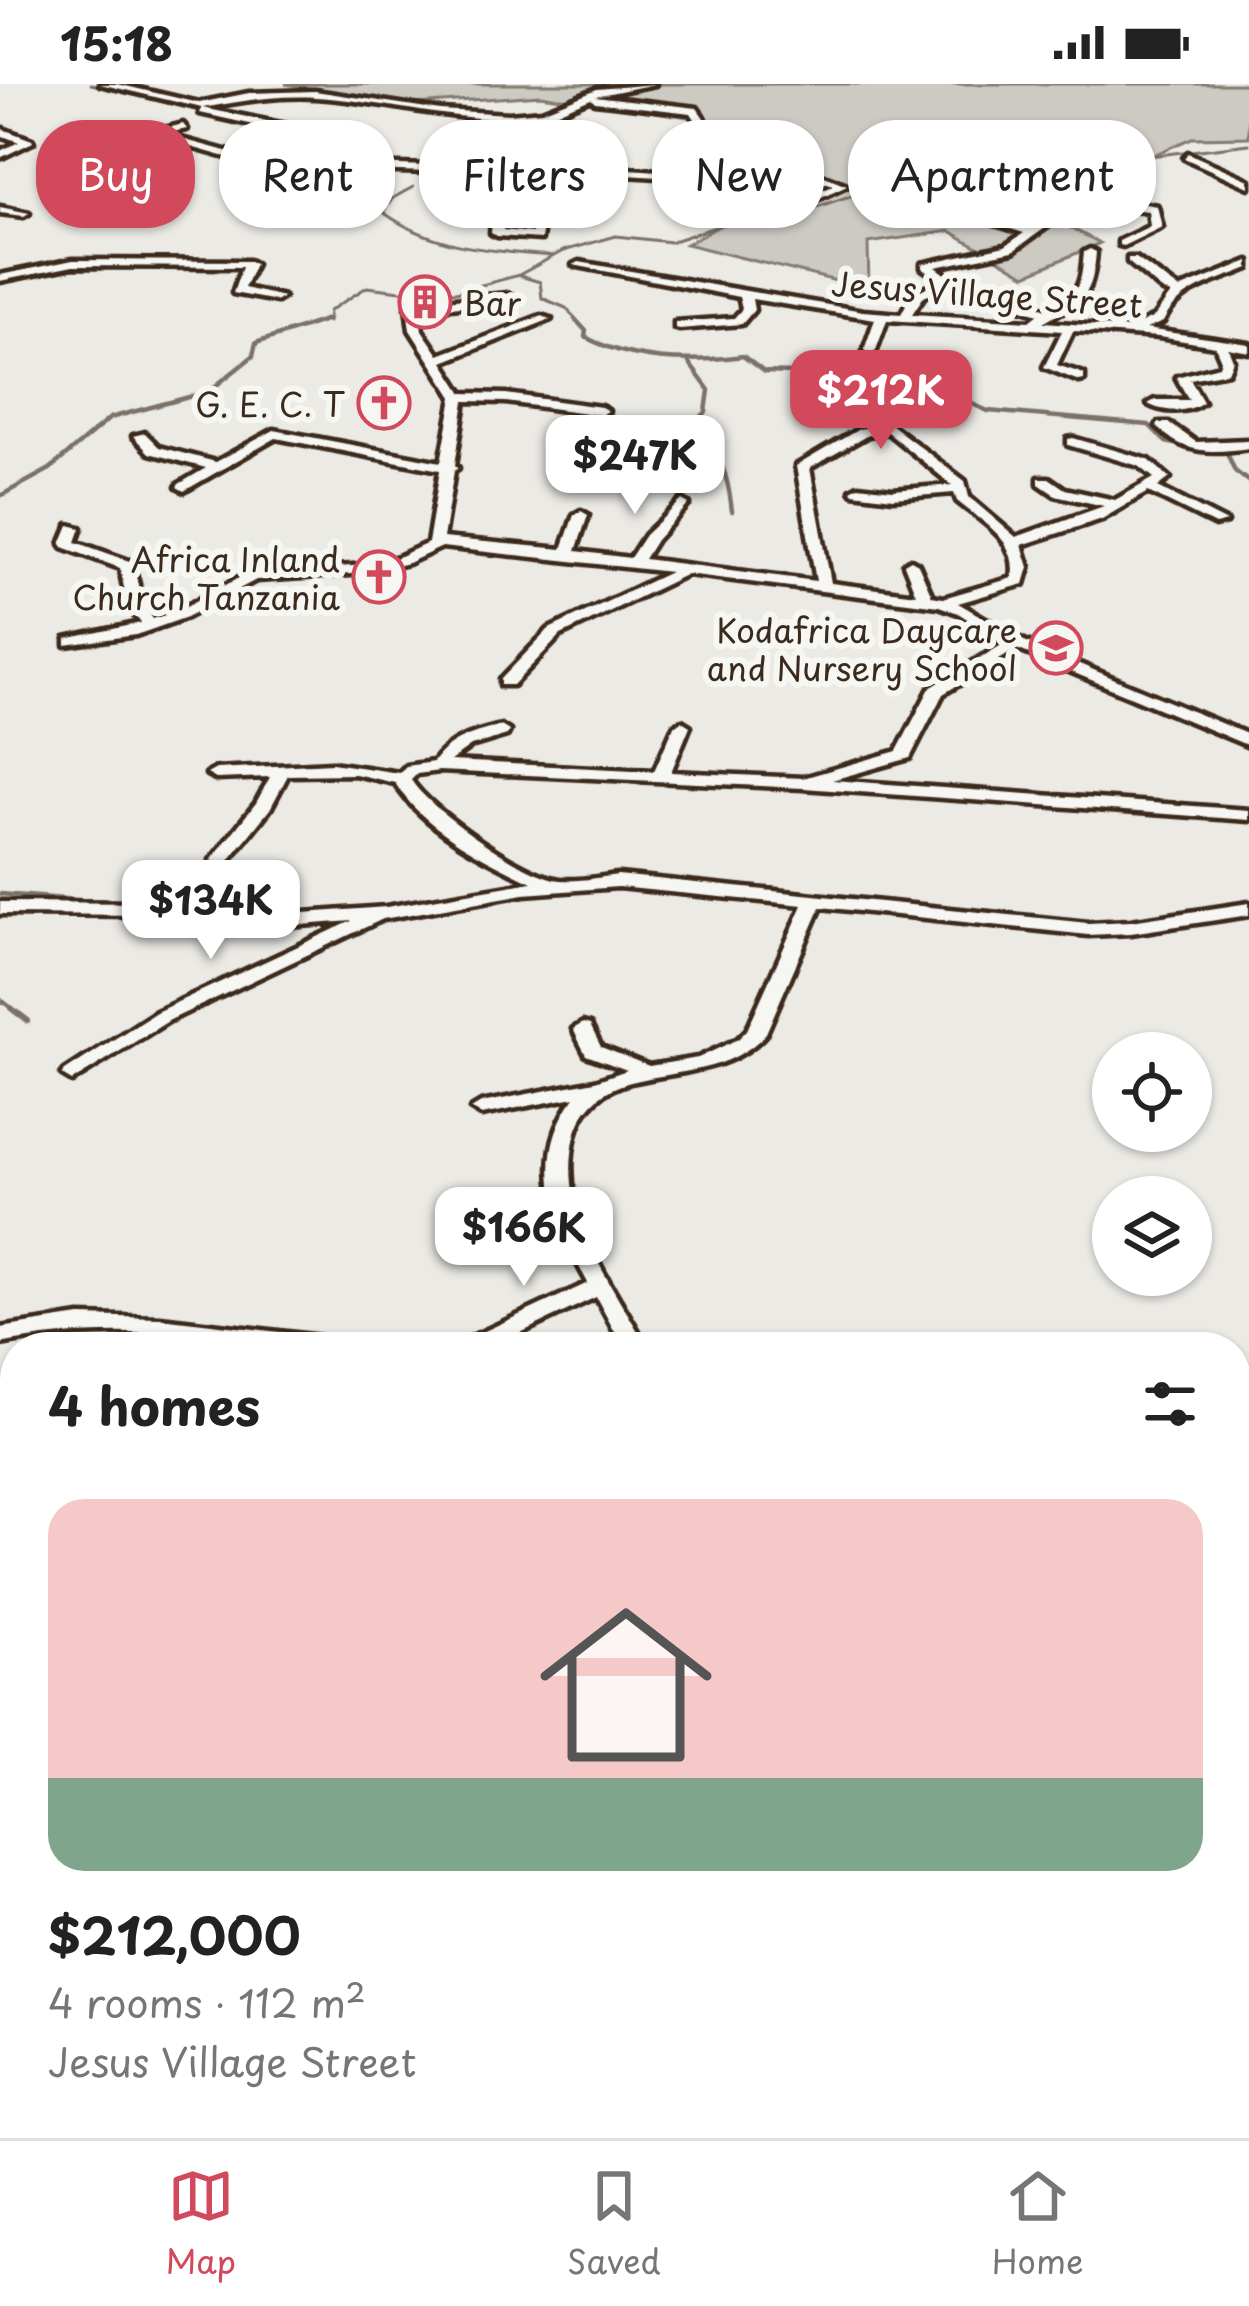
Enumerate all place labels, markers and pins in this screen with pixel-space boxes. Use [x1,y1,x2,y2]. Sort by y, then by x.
building icon: Bar [397,274,453,330]
place label: Bar [464,277,521,327]
pin: $212K [797,350,965,452]
church icon: G. E. C. T [356,375,412,431]
place label: G. E. C. T [195,378,346,428]
pin: $247K [551,415,719,517]
place label: Africa Inland Church Tanzania [72,533,341,621]
church icon: Africa Inland Church Tanzania [351,549,407,605]
place label: Kodafrica Daycare and Nursery School [707,604,1017,692]
school or university icon: Kodafrica Daycare and Nursery School [1028,620,1084,676]
pin: $134K [127,860,295,962]
pin: $166K [440,1187,608,1289]

